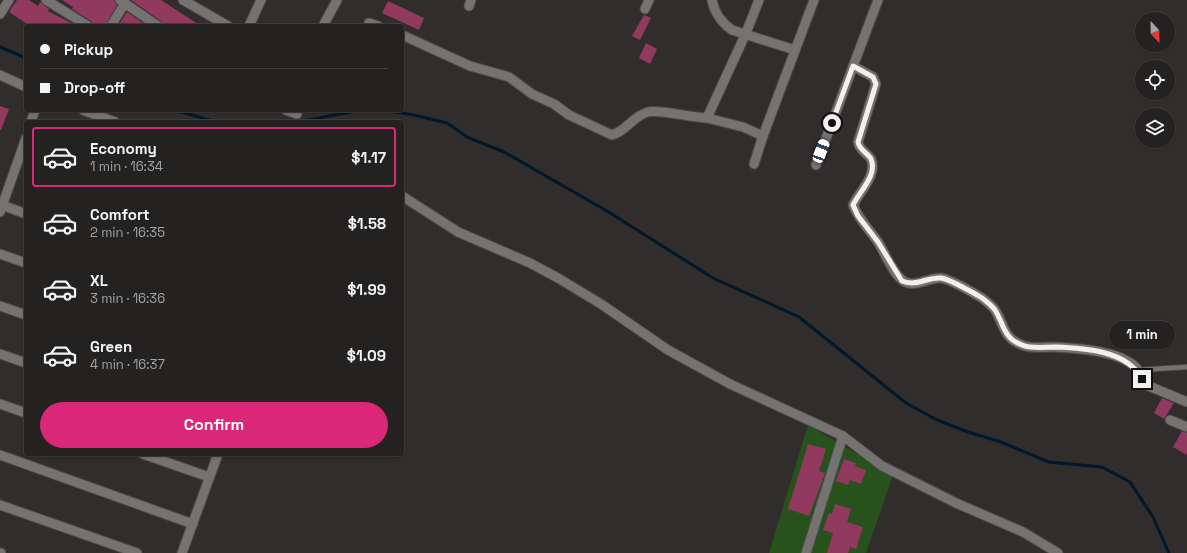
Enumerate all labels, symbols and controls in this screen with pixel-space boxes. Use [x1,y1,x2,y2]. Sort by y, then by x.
north arrow [1135,12,1175,52]
map controls [1135,12,1175,148]
text: Pickup [64,40,113,59]
button: locate [1135,60,1175,100]
text: Drop-off [64,78,125,97]
button: layers [1135,108,1175,148]
route start [823,114,841,132]
car [811,138,831,164]
icon: car [42,139,78,175]
text: Economy [90,139,157,158]
text: $1.17 [351,148,386,167]
text: 1 min · 16:34 [90,158,163,175]
icon: car [42,205,78,241]
text: Comfort [90,205,150,224]
text: $1.58 [348,214,386,233]
text: 2 min · 16:35 [90,224,165,241]
icon: car [42,271,78,307]
text: XL [90,271,108,290]
text: $1.99 [347,280,386,299]
text: 3 min · 16:36 [90,290,165,307]
callout: 1 min [1109,321,1175,349]
text: 1 min [1126,326,1158,343]
icon: car [42,337,78,373]
text: Green [90,337,132,356]
text: $1.09 [347,346,386,365]
text: 4 min · 16:37 [90,356,165,373]
route end [1133,370,1151,388]
button: Confirm [40,402,388,448]

